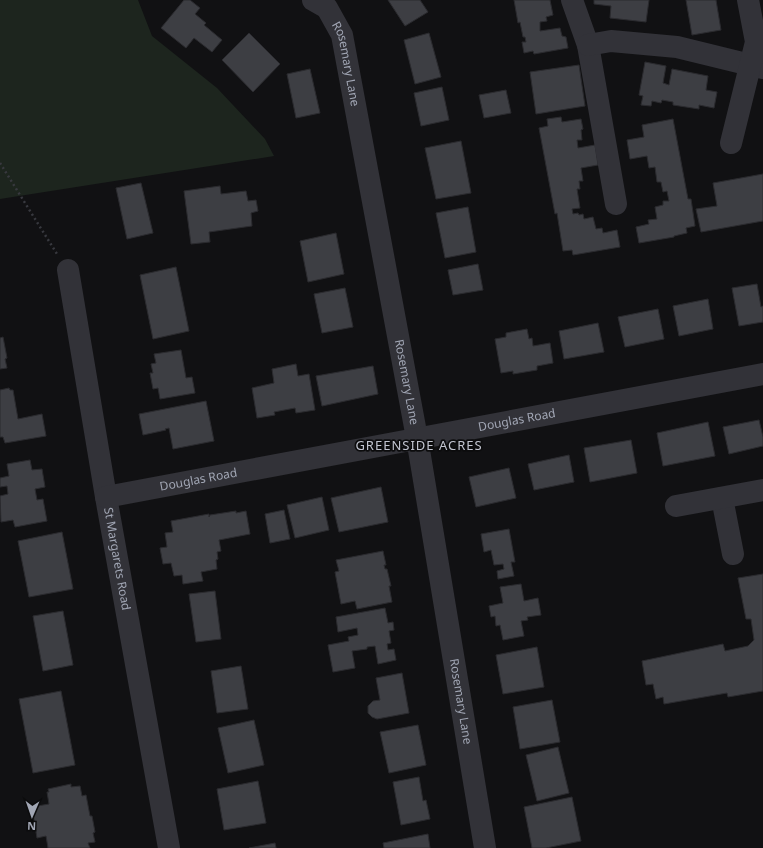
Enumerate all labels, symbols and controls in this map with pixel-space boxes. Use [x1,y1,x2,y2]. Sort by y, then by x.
street label: Rosemary Lane [328,18,364,108]
street label: Rosemary Lane [391,338,423,426]
street label: Douglas Road [477,404,557,435]
district label: GREENSIDE ACRES [355,436,483,454]
street label: Douglas Road [158,464,238,495]
street label: St Margarets Road [100,506,135,612]
street label: Rosemary Lane [446,657,477,746]
north arrow [12,796,52,836]
text: N [27,819,36,834]

